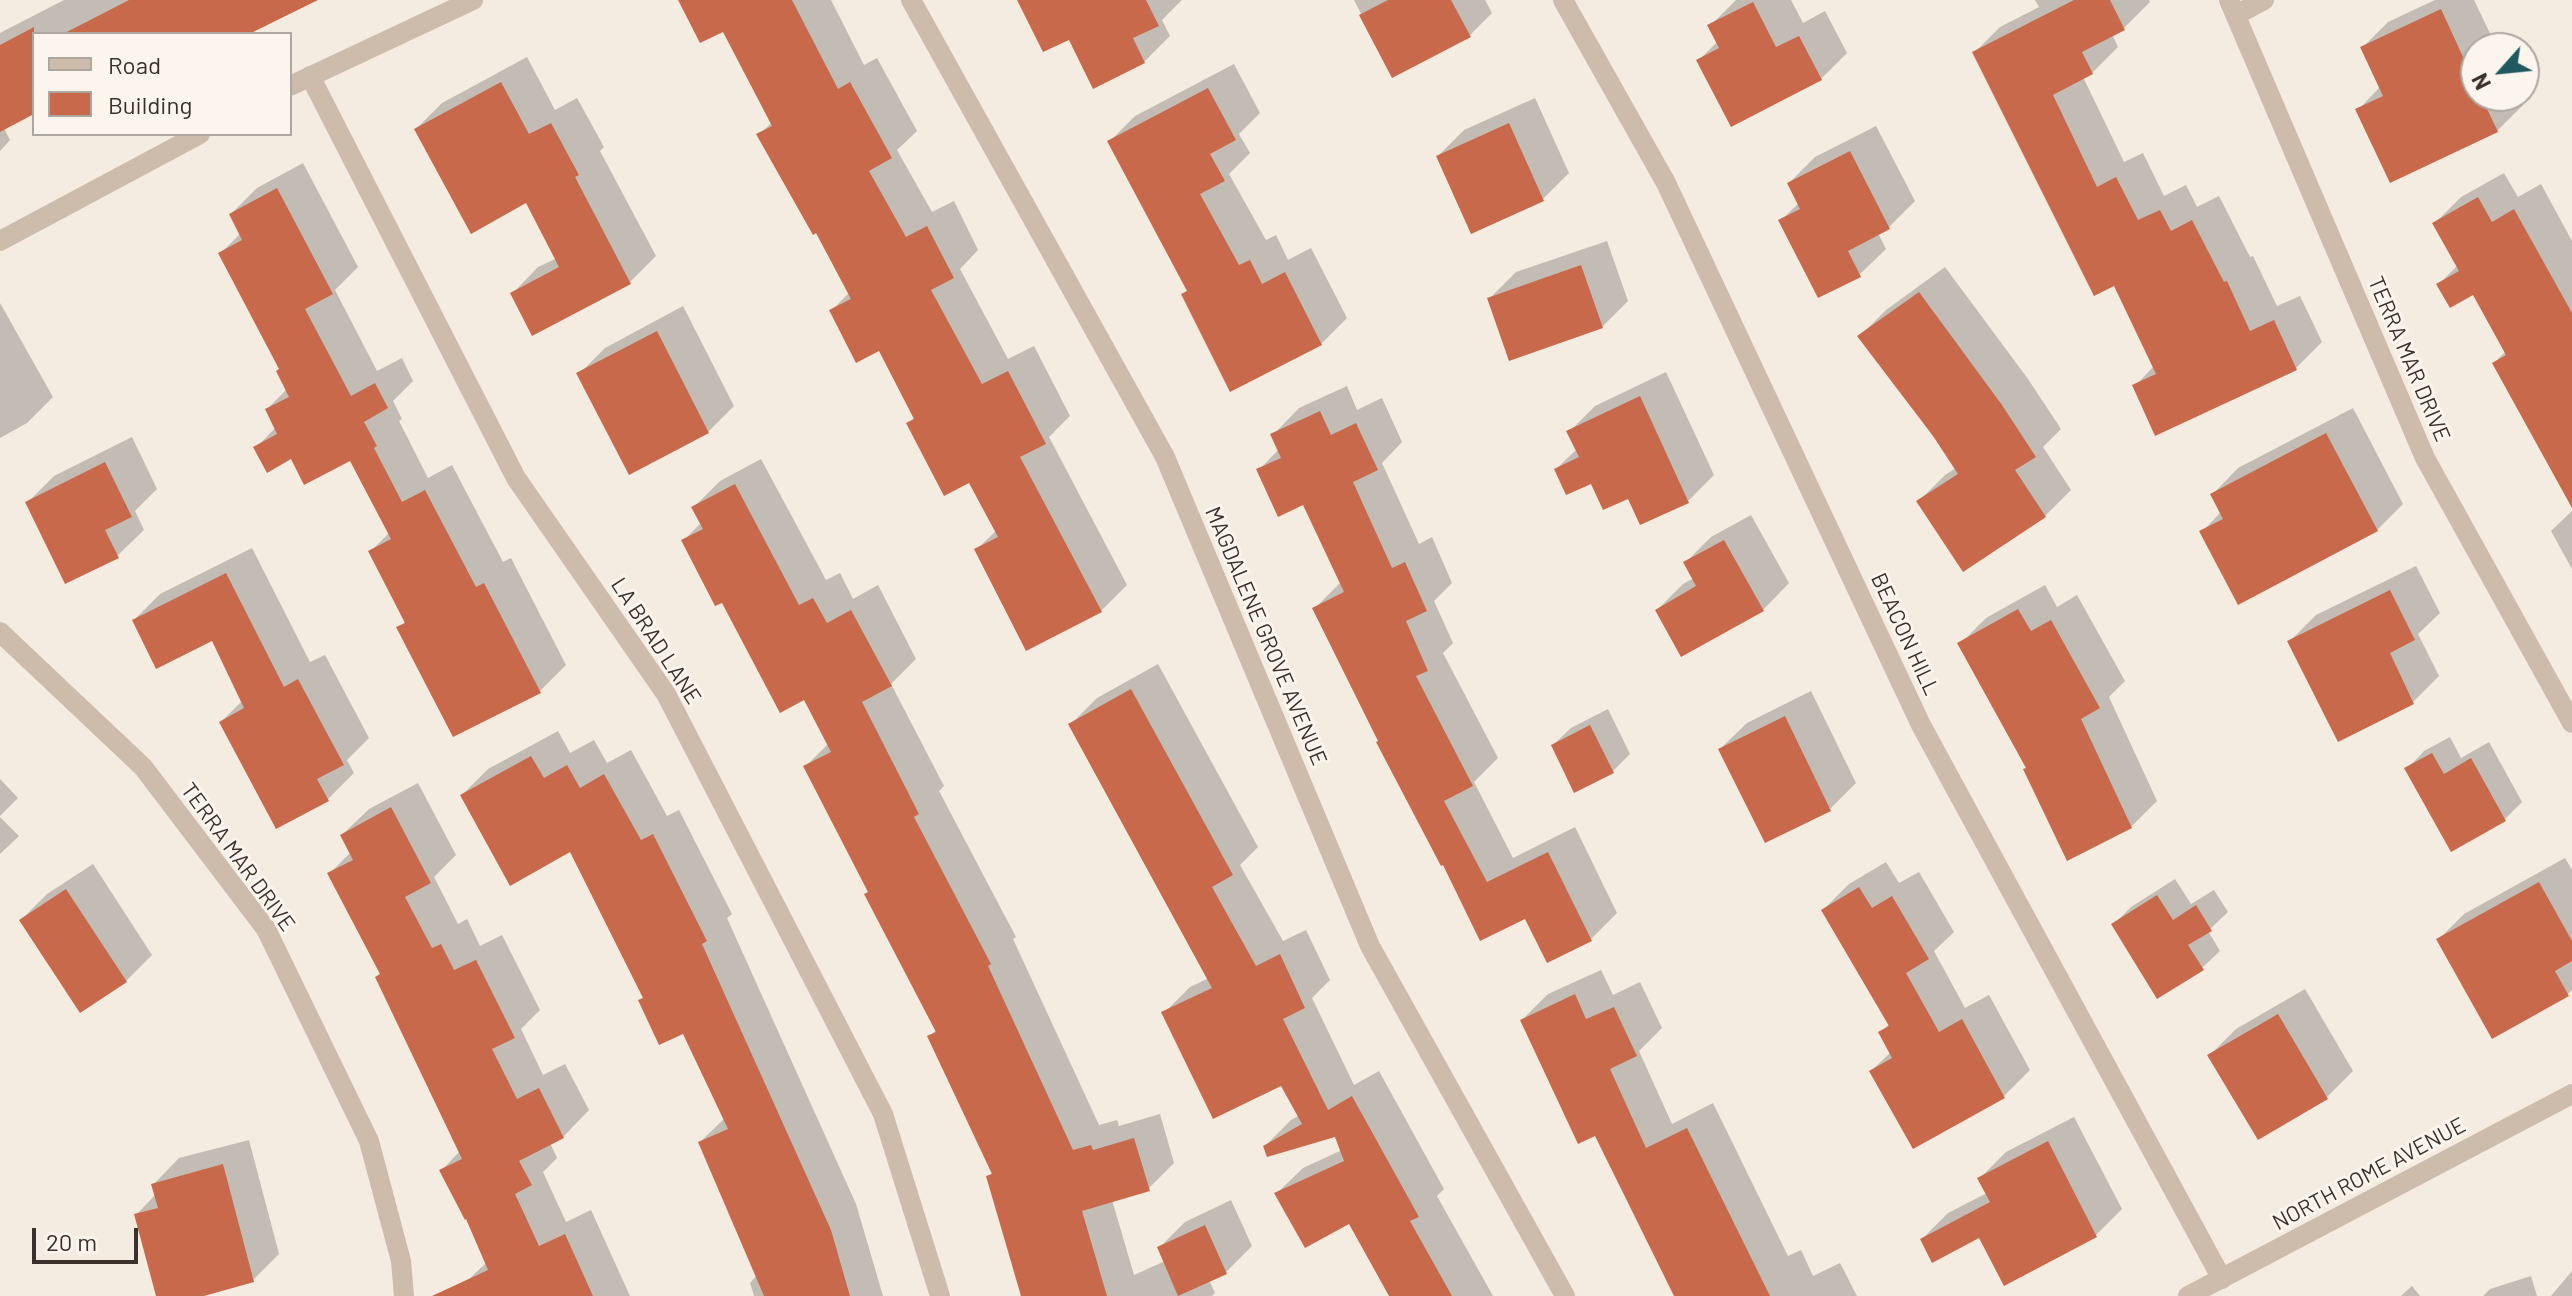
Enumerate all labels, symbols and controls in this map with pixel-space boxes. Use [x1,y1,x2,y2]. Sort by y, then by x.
legend [32,32,292,136]
north arrow [2460,32,2540,112]
text: Road [108,50,161,79]
text: N [2465,70,2495,94]
text: Building [108,90,192,119]
street label: TERRA MAR DRIVE [2362,272,2456,446]
street label: MAGDALENE GROVE AVENUE [1199,503,1333,769]
street label: BEACON HILL [1865,569,1945,699]
street label: LA BRAD LANE [605,573,707,709]
street label: TERRA MAR DRIVE [175,778,301,936]
street label: NORTH ROME AVENUE [2268,1112,2470,1236]
scale bar [36,1212,142,1262]
text: 20 m [46,1227,97,1256]

